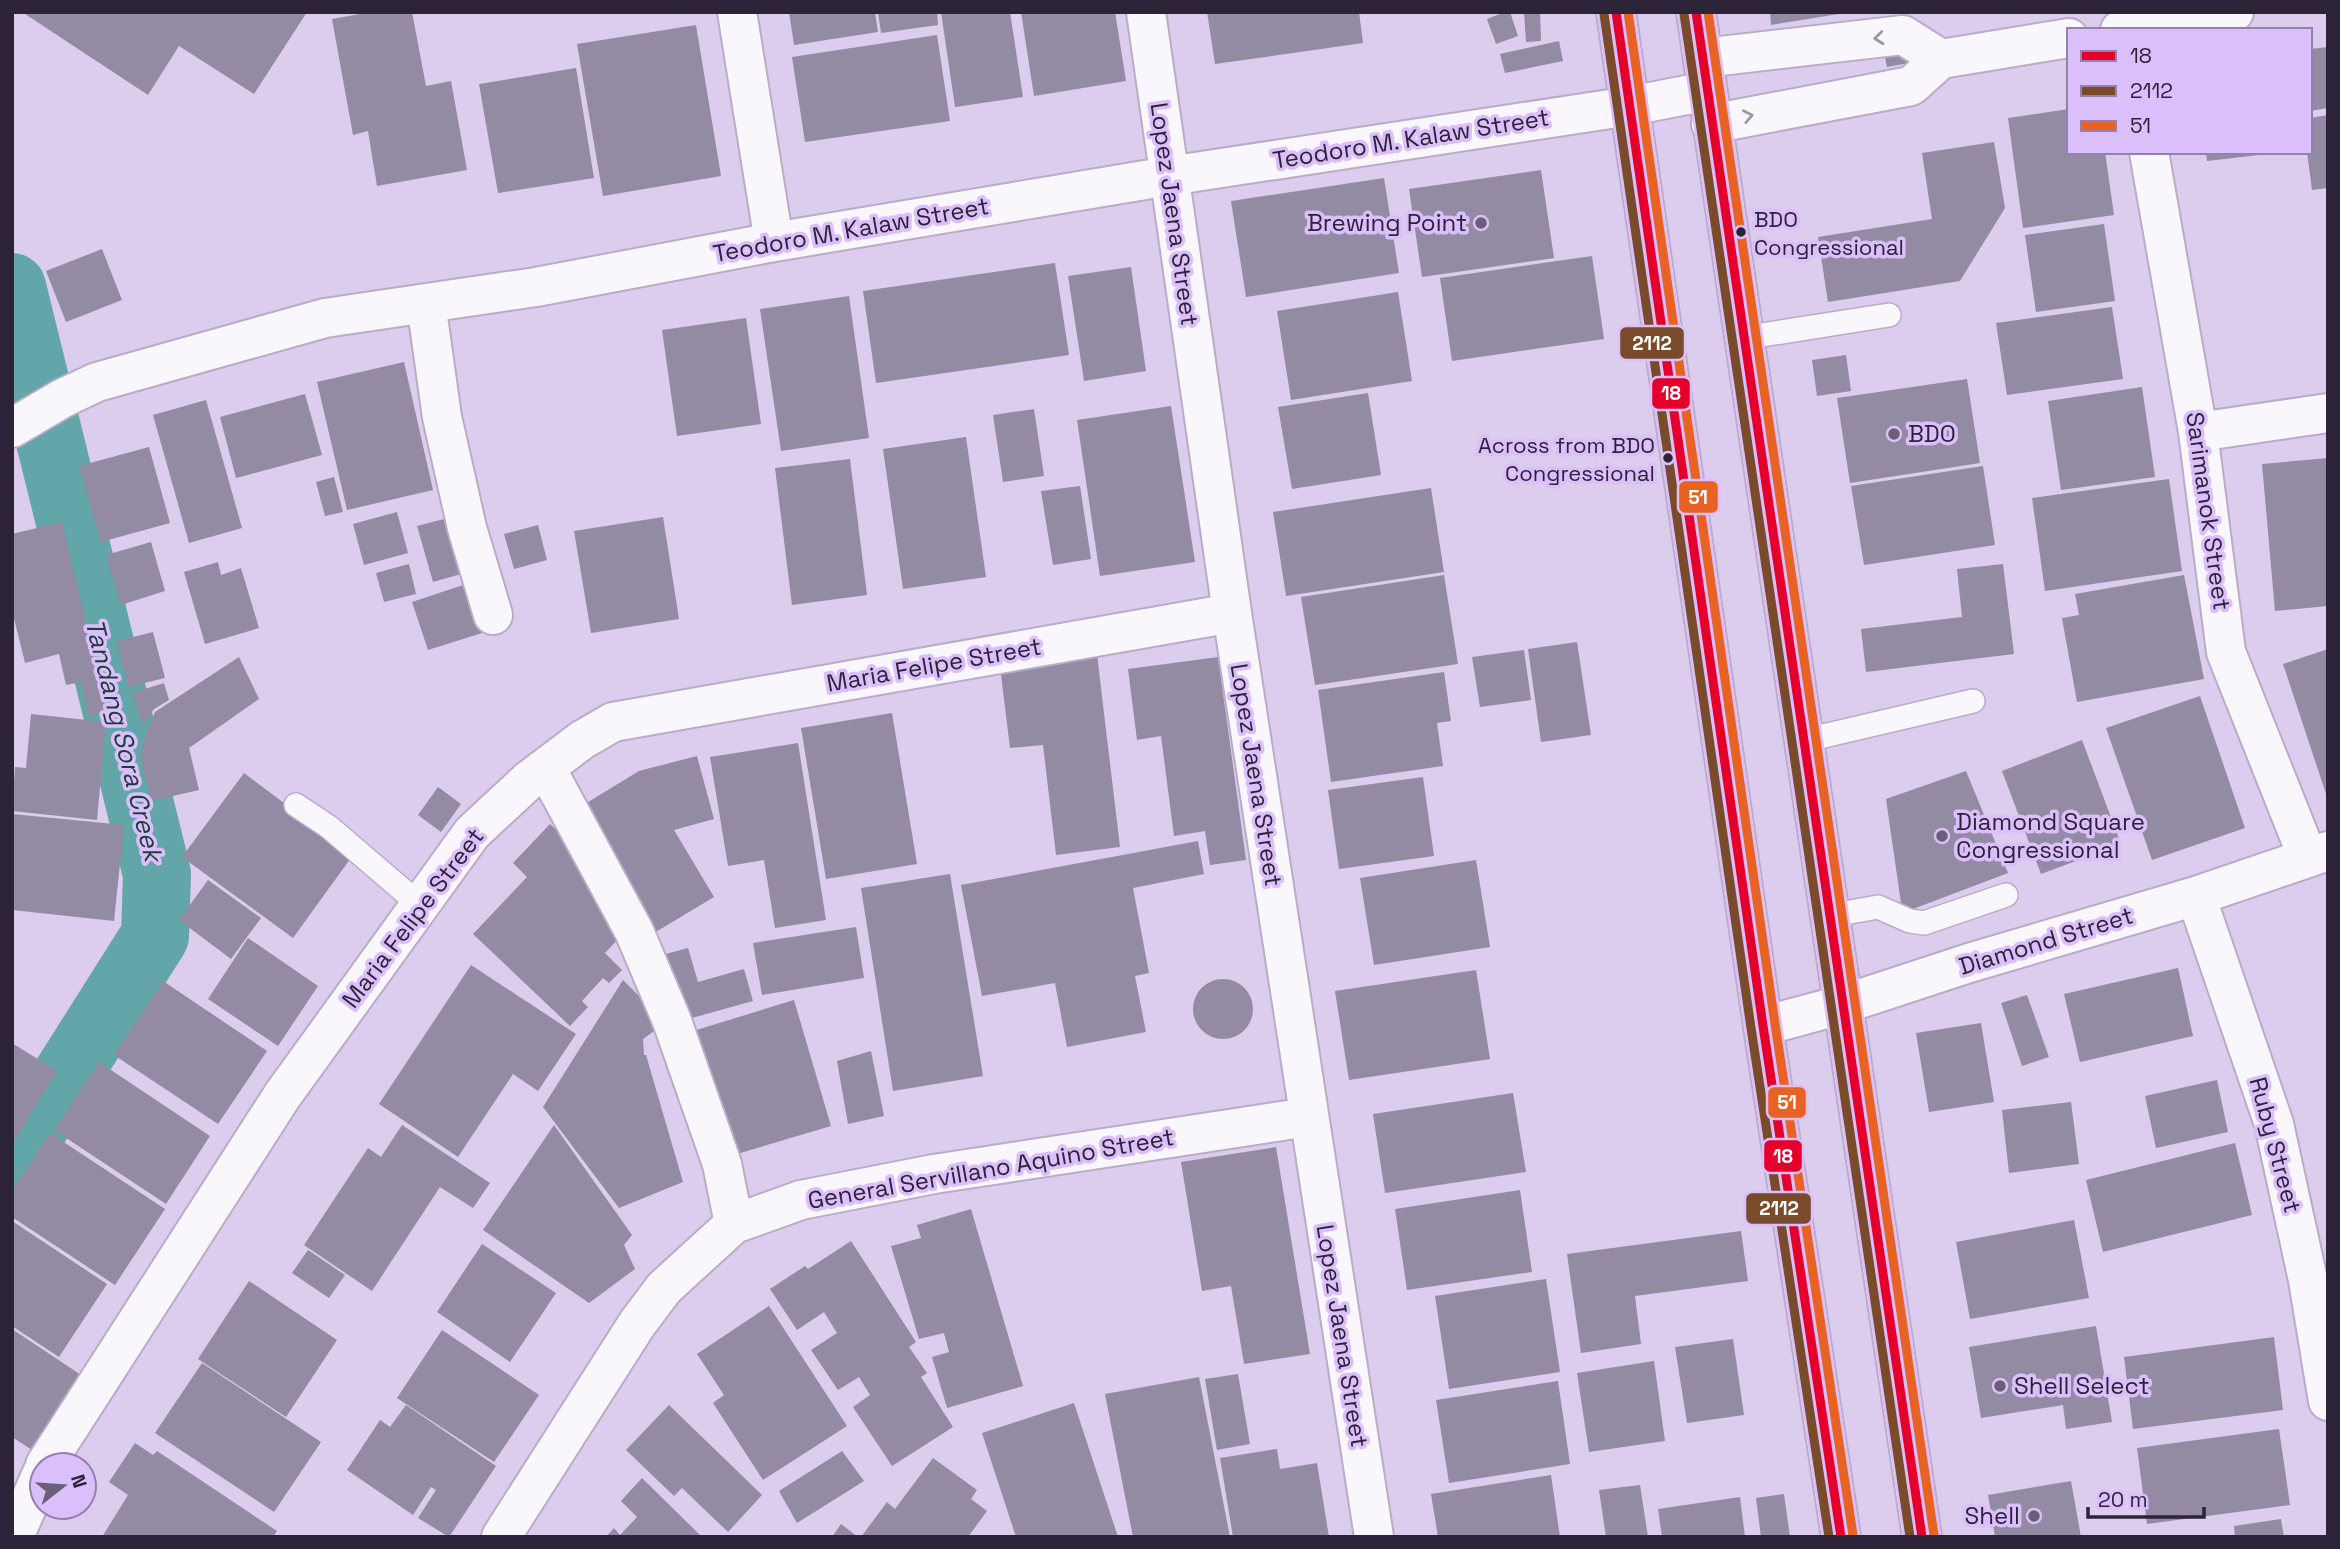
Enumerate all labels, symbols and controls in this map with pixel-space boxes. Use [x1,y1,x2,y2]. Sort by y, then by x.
legend [2067,28,2312,154]
one-way arrow [1874,30,1885,45]
text: 18 [2130,42,2152,69]
text: 2112 [2130,77,2173,104]
street label: Lopez Jaena Street [1143,100,1206,328]
street label: Teodoro M. Kalaw Street [1270,101,1551,176]
one-way arrow [1742,110,1754,125]
text: 51 [2130,112,2151,139]
street label: Teodoro M. Kalaw Street [711,190,991,269]
place label: BDO Congressional [1754,205,1904,261]
place label: Brewing Point [1307,207,1467,238]
marker: Brewing Point [1473,215,1489,231]
marker: BDO Congressional [1734,225,1748,239]
line badge: 2112 [1619,326,1685,360]
text: 2112 [1632,331,1672,356]
line badge: 18 [1651,377,1691,410]
text: 18 [1661,381,1681,406]
street label: Sarimanok Street [2179,410,2238,612]
place label: BDO [1908,418,1956,449]
marker: BDO [1886,426,1902,442]
place label: Across from BDO Congressional [1478,431,1655,487]
marker: Across from BDO Congressional [1661,451,1675,465]
line badge: 51 [1678,480,1719,514]
text: 51 [1688,485,1708,510]
water label: Tandang Sora Creek [77,615,171,868]
street label: Maria Felipe Street [824,630,1044,699]
street label: Lopez Jaena Street [1224,661,1289,889]
place label: Diamond Square Congressional [1956,806,2145,865]
street label: Maria Felipe Street [335,822,490,1014]
marker: Diamond Square Congressional [1934,828,1950,844]
street label: Diamond Street [1955,899,2137,982]
street label: Ruby Street [2242,1073,2309,1216]
line badge: 51 [1767,1086,1807,1119]
text: 51 [1777,1090,1797,1115]
street label: General Servillano Aquino Street [805,1121,1176,1216]
line badge: 18 [1763,1139,1803,1173]
text: 18 [1773,1144,1793,1169]
line badge: 2112 [1745,1192,1812,1225]
text: 2112 [1759,1196,1799,1221]
street label: Lopez Jaena Street [1310,1222,1375,1450]
place label: Shell Select [2014,1370,2149,1401]
marker: Shell Select [1992,1378,2008,1394]
north arrow [28,1451,98,1521]
text: N [65,1471,93,1491]
scale bar [2088,1476,2204,1520]
text: 20 m [2098,1486,2148,1513]
place label: Shell [1965,1500,2020,1531]
marker: Shell [2026,1508,2042,1524]

